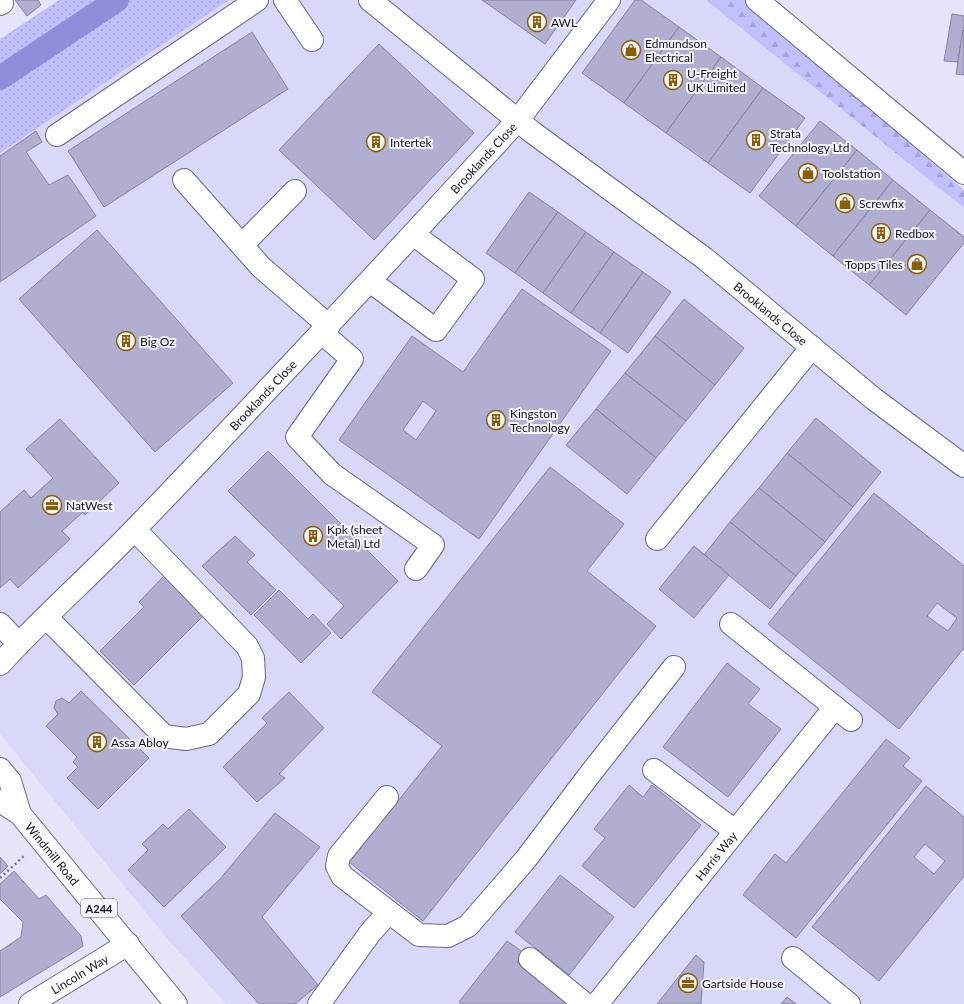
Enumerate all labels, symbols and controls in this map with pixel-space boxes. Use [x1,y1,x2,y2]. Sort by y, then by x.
building icon: AWL [526,11,548,33]
place label: AWL [551,15,577,30]
place label: Edmundson Electrical [645,36,707,65]
shop icon: Edmundson Electrical [620,39,642,61]
place label: U-Freight UK Limited [687,66,746,95]
building icon: U-Freight UK Limited [662,69,684,91]
street label: Brooklands Close [447,119,520,196]
place label: Strata Technology Ltd [770,126,849,155]
building icon: Strata Technology Ltd [745,129,767,151]
building icon: Intertek [365,131,387,153]
place label: Intertek [390,135,432,150]
shop icon: Toolstation [797,162,819,184]
place label: Toolstation [822,166,880,181]
shop icon: Screwfix [834,192,856,214]
place label: Screwfix [859,196,904,211]
building icon: Redbox [870,222,892,244]
place label: Redbox [895,226,934,241]
shop icon: Topps Tiles [906,253,928,275]
place label: Topps Tiles [845,257,903,272]
street label: Brooklands Close [731,279,811,348]
building icon: Big Oz [115,330,137,352]
place label: Big Oz [140,334,175,349]
street label: Brooklands Close [226,357,299,433]
place label: Kingston Technology [510,406,571,435]
building icon: Kingston Technology [485,409,507,431]
office icon: NatWest [41,494,63,516]
place label: NatWest [66,498,113,513]
place label: Kpk (sheet Metal) Ltd [327,522,383,551]
building icon: Kpk (sheet Metal) Ltd [302,525,324,547]
building icon: Assa Abloy [86,731,108,753]
place label: Assa Abloy [111,735,169,750]
street label: Windmill Road [22,819,83,888]
street label: Harris Way [692,828,740,883]
road number: A244 [81,899,117,917]
street label: Lincoln Way [48,950,112,997]
office icon: Gartside House [677,972,699,994]
place label: Gartside House [702,976,784,991]

